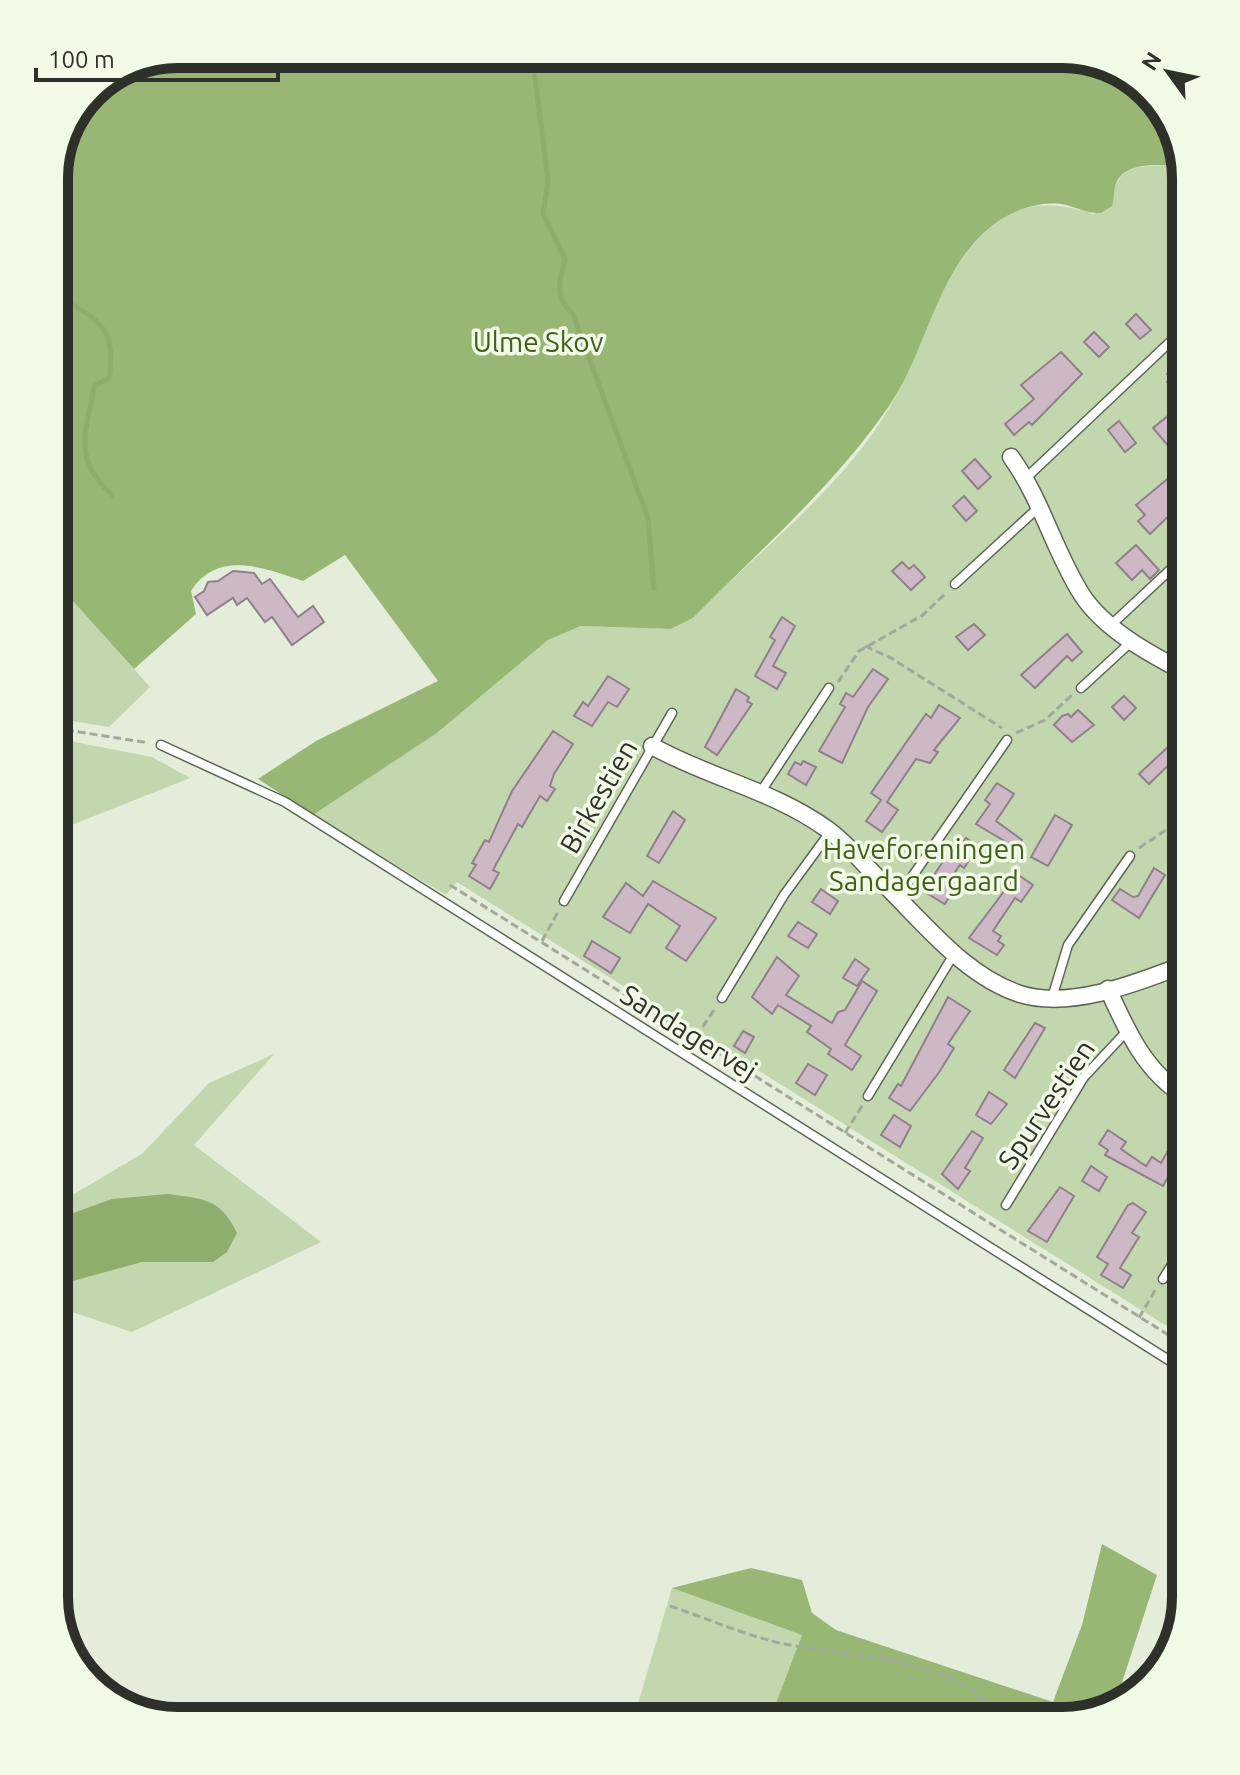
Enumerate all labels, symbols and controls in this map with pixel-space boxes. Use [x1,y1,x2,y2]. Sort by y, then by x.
scale bar [36,32,278,82]
north arrow [1128,32,1208,112]
text: 100 m [48,46,115,73]
text: N [1136,47,1166,75]
park label: Ulme Skov [473,326,604,357]
street label: Birkestien [553,734,643,858]
park label: Haveforeningen Sandagergaard [823,833,1025,896]
street label: Sandagervej [615,978,763,1086]
street label: Spurvestien [992,1034,1100,1174]

